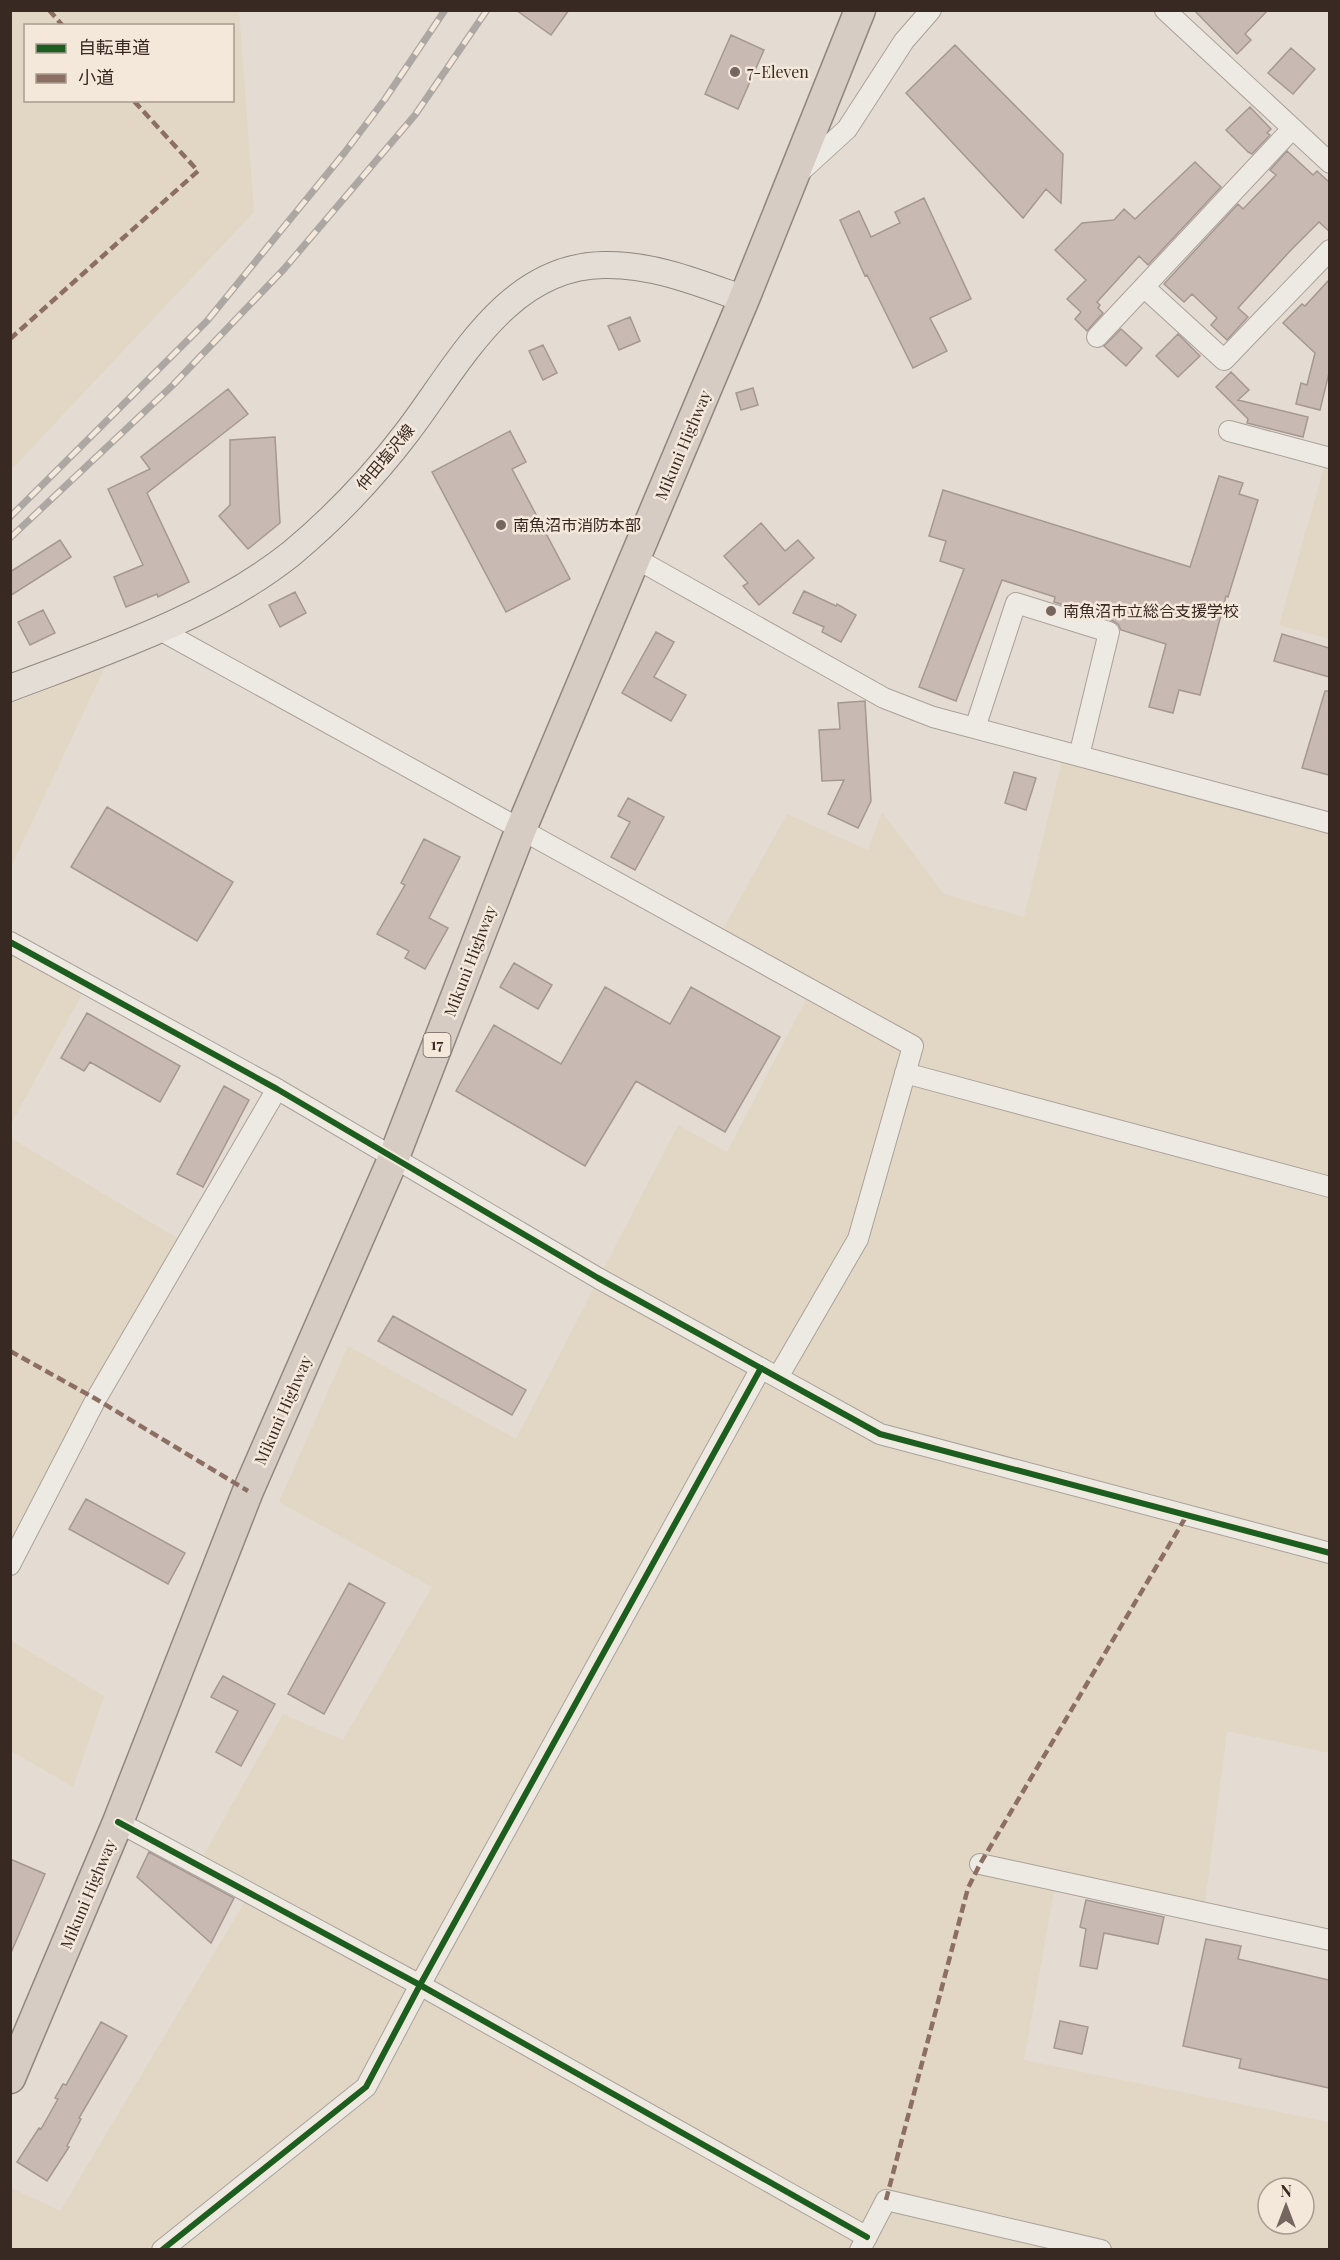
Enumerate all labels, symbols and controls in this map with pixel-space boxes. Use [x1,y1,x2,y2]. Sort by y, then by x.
legend [24,24,234,102]
text: 自転車道 [78,35,150,59]
place label: 7-Eleven [747,61,809,82]
text: 小道 [78,65,114,89]
marker: 7-Eleven [728,65,742,79]
street label: Mikuni Highway [650,387,715,503]
street label: 仲田塩沢線 [351,419,418,494]
place label: 南魚沼市消防本部 [513,514,641,535]
marker: 南魚沼市消防本部 [494,518,508,532]
place label: 南魚沼市立総合支援学校 [1063,600,1239,621]
marker: 南魚沼市立総合支援学校 [1044,604,1058,618]
street label: Mikuni Highway [439,902,500,1019]
road number: 17 [424,1033,450,1057]
street label: Mikuni Highway [249,1352,316,1468]
street label: Mikuni Highway [55,1836,120,1952]
north arrow [1256,2176,1316,2236]
text: N [1280,2180,1292,2201]

